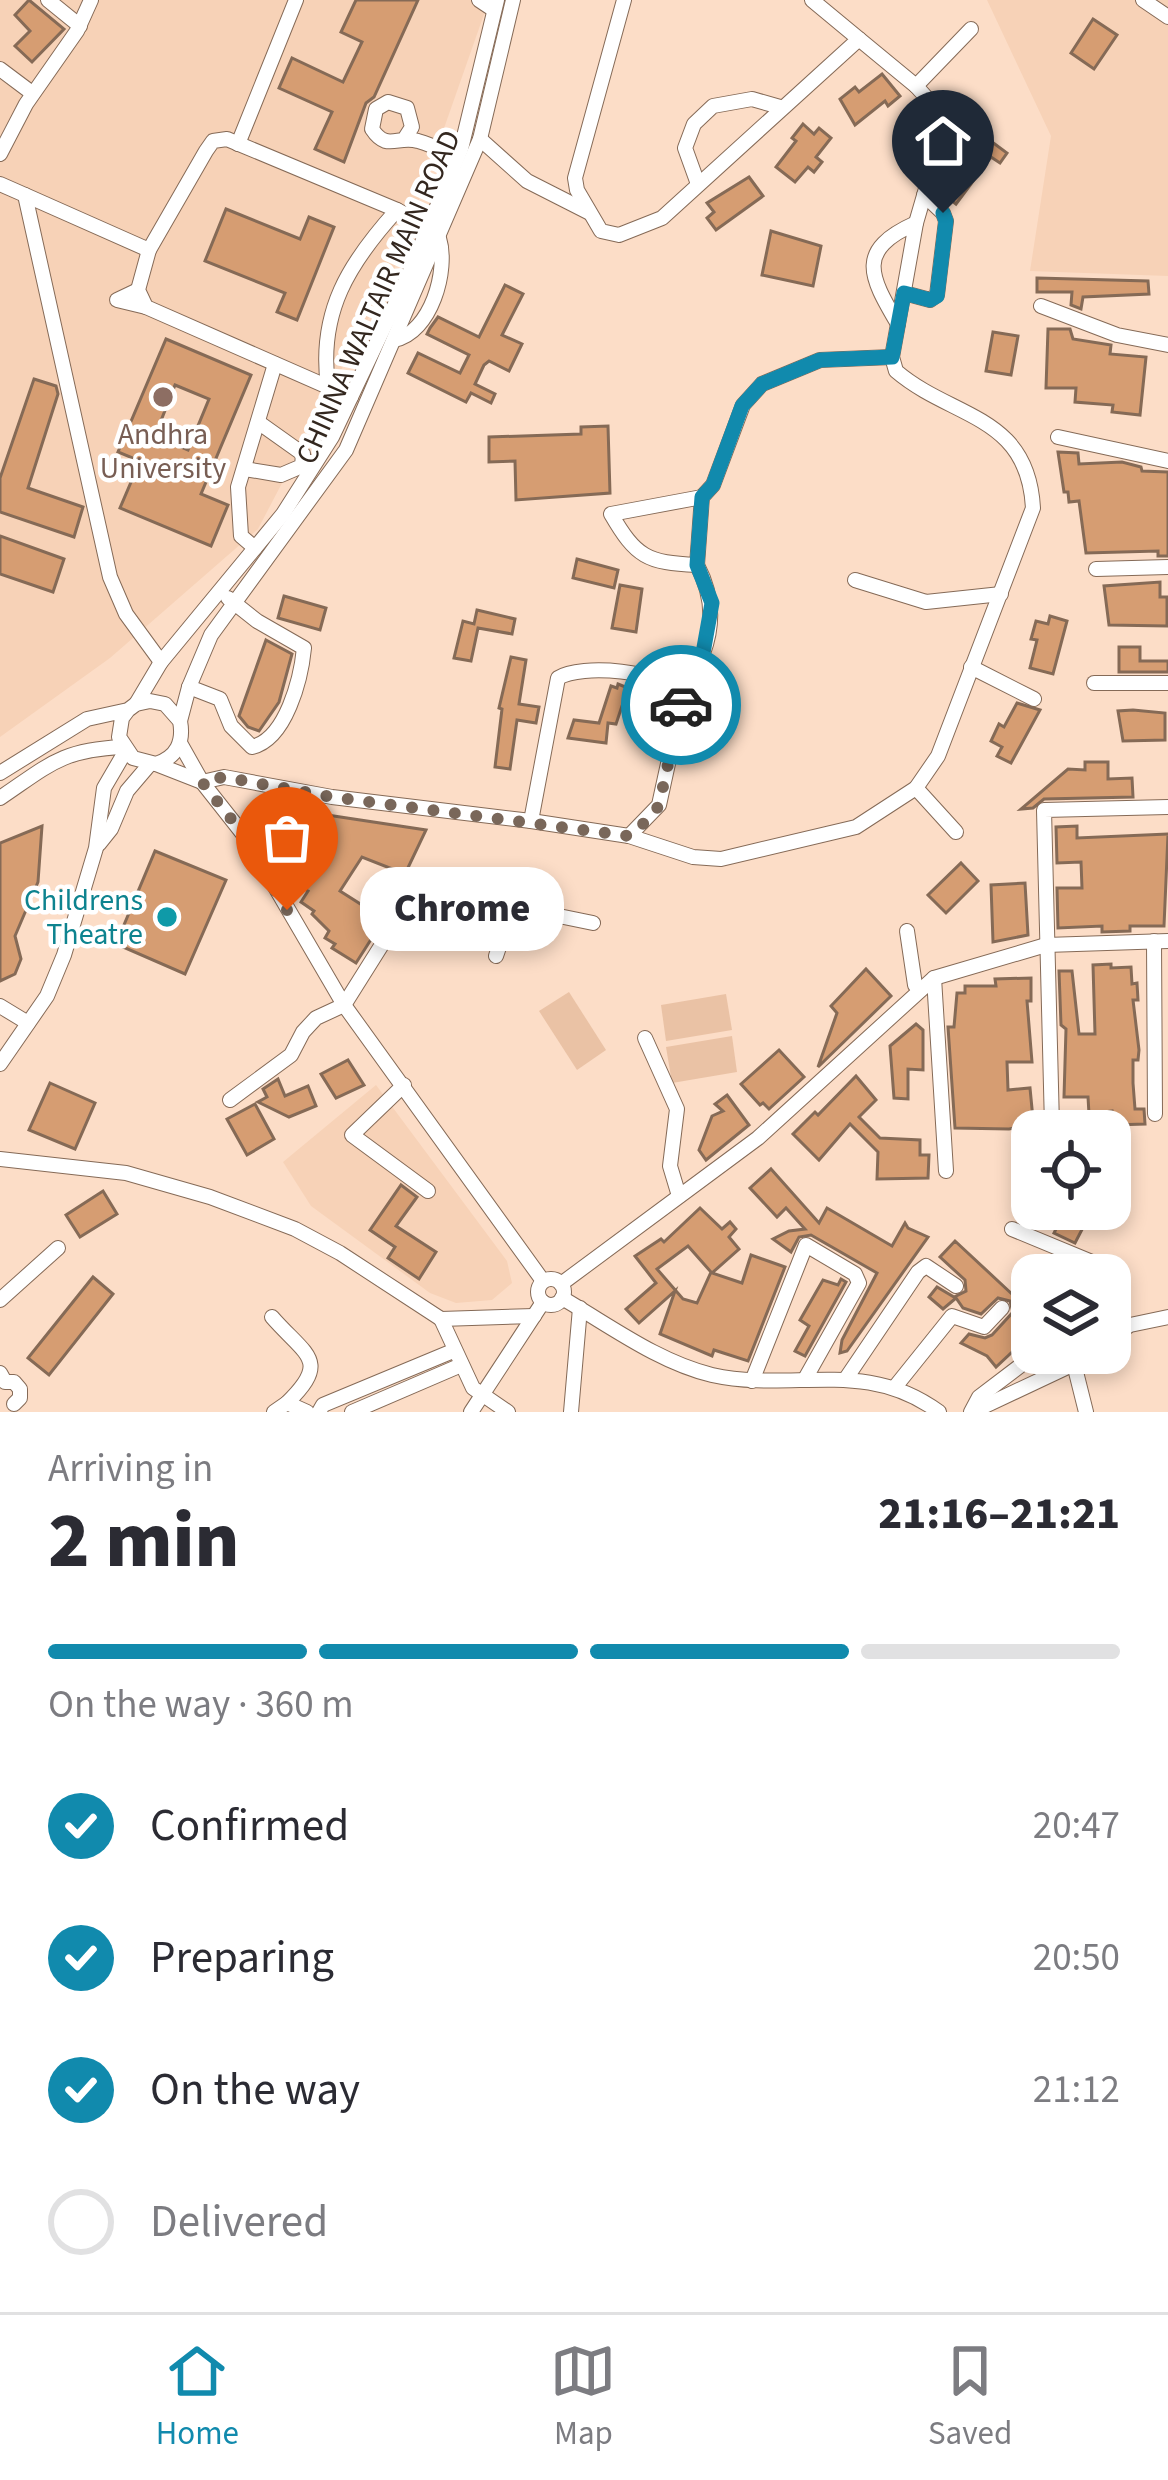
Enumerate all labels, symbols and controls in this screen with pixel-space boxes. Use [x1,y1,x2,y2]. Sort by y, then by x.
pin [892,90,994,213]
icon: home [910,108,976,174]
street label: CHINNA WALTAIR MAIN ROAD [285,123,472,471]
marker: Andhra University [150,384,176,410]
place label: Andhra University [100,413,226,490]
courier [621,645,741,765]
icon: car [648,672,714,738]
pin [236,787,338,910]
icon: bag [254,805,320,871]
callout: Chrome [359,868,563,952]
place label: Childrens Theatre [24,879,143,956]
text: Chrome [394,881,530,937]
marker: Childrens Theatre [154,904,180,930]
map controls [1011,1110,1131,1374]
button: locate [1011,1110,1131,1230]
button: layers [1011,1254,1131,1374]
text: Arriving in [48,1441,213,1497]
text: 21:16–21:21 [878,1482,1120,1546]
text: 2 min [48,1486,240,1597]
text: On the way · 360 m [48,1677,354,1733]
icon: check [48,1793,114,1859]
text: Confirmed [150,1794,349,1858]
text: 20:47 [1033,1798,1120,1854]
icon: check [48,1925,114,1991]
text: Preparing [150,1926,334,1990]
text: 20:50 [1033,1930,1120,1986]
icon: check [48,2057,114,2123]
text: On the way [150,2058,360,2122]
text: 21:12 [1033,2062,1120,2118]
text: Delivered [150,2190,328,2254]
tab: Home [156,2338,239,2457]
tab: Map [550,2338,616,2457]
tab: Saved [928,2338,1012,2457]

